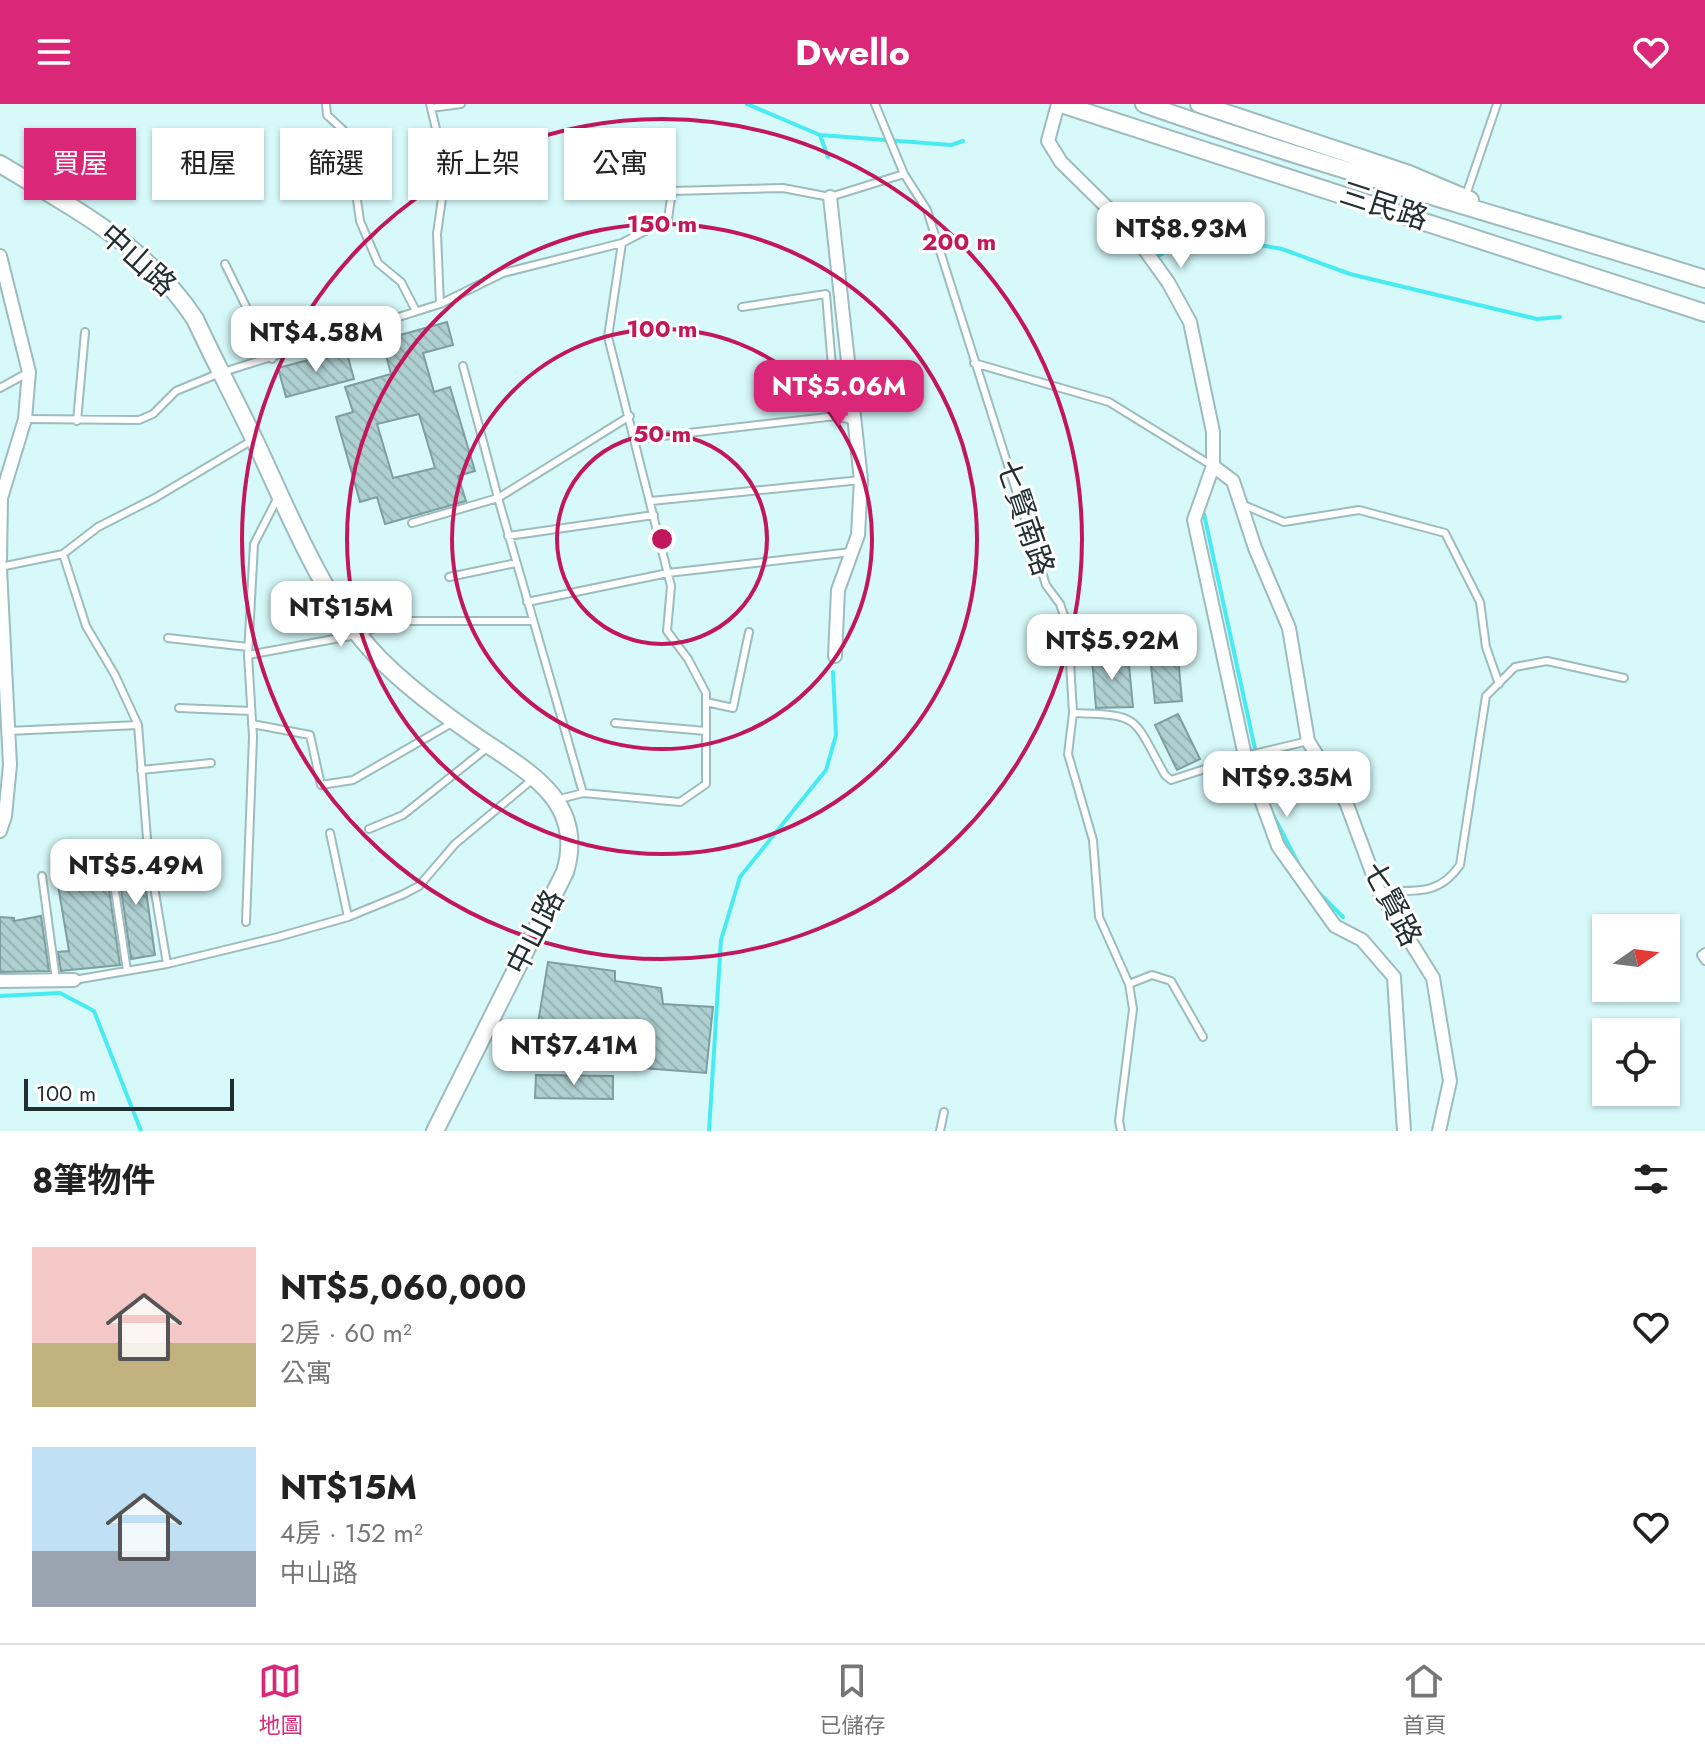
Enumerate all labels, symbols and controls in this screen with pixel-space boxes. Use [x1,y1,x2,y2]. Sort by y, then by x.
text: Dwello [795,26,910,78]
icon: menu [32,30,76,74]
icon: heart [1629,30,1673,74]
chip: 買屋 [24,128,136,200]
chip: 租屋 [152,128,264,200]
chip: 篩選 [280,128,392,200]
chip: 新上架 [408,128,548,200]
chip: 公寓 [564,128,676,200]
street label: 三民路 [1335,171,1434,240]
pin: NT$8.93M [1098,202,1264,270]
text: 150 m [627,206,697,241]
text: NT$8.93M [1115,209,1247,247]
street label: 中山路 [91,214,186,306]
text: 200 m [922,224,996,259]
pin: NT$4.58M [233,306,399,374]
text: 100 m [627,311,697,346]
text: NT$4.58M [249,313,383,351]
pin: NT$5.06M [756,360,922,428]
text: NT$5.06M [772,367,906,405]
text: 50 m [633,416,691,451]
street label: 七賢南路 [986,454,1065,582]
centre of rings [648,525,676,553]
pin: NT$15M [276,581,406,649]
text: NT$15M [289,588,393,626]
pin: NT$5.92M [1029,614,1195,682]
text: NT$5.92M [1045,621,1179,659]
pin: NT$9.35M [1204,751,1370,819]
text: NT$9.35M [1221,758,1353,796]
pin: NT$5.49M [53,839,219,907]
text: NT$5.49M [68,846,204,884]
street label: 七賢路 [1352,854,1433,954]
street label: 中山路 [495,882,574,982]
north arrow [1592,914,1680,1002]
map controls [1592,914,1680,1106]
button: locate [1592,1018,1680,1106]
pin: NT$7.41M [491,1019,657,1087]
text: NT$7.41M [510,1026,638,1064]
scale bar [24,1075,234,1111]
text: 100 m [36,1077,96,1109]
text: 8筆物件 [32,1156,155,1205]
icon: filters [1629,1157,1673,1201]
text: NT$5,060,000 [280,1263,526,1312]
icon: home [96,1279,192,1375]
icon: heart [1629,1305,1673,1349]
text: 2房 · 60 m² [280,1314,412,1352]
text: 公寓 [280,1354,332,1392]
text: NT$15M [280,1463,417,1512]
icon: home [96,1479,192,1575]
icon: heart [1629,1505,1673,1549]
text: 4房 · 152 m² [280,1514,423,1552]
text: 中山路 [280,1554,358,1592]
tab: 地圖 [258,1659,303,1741]
tab: 已儲存 [819,1659,886,1741]
tab: 首頁 [1402,1659,1447,1741]

